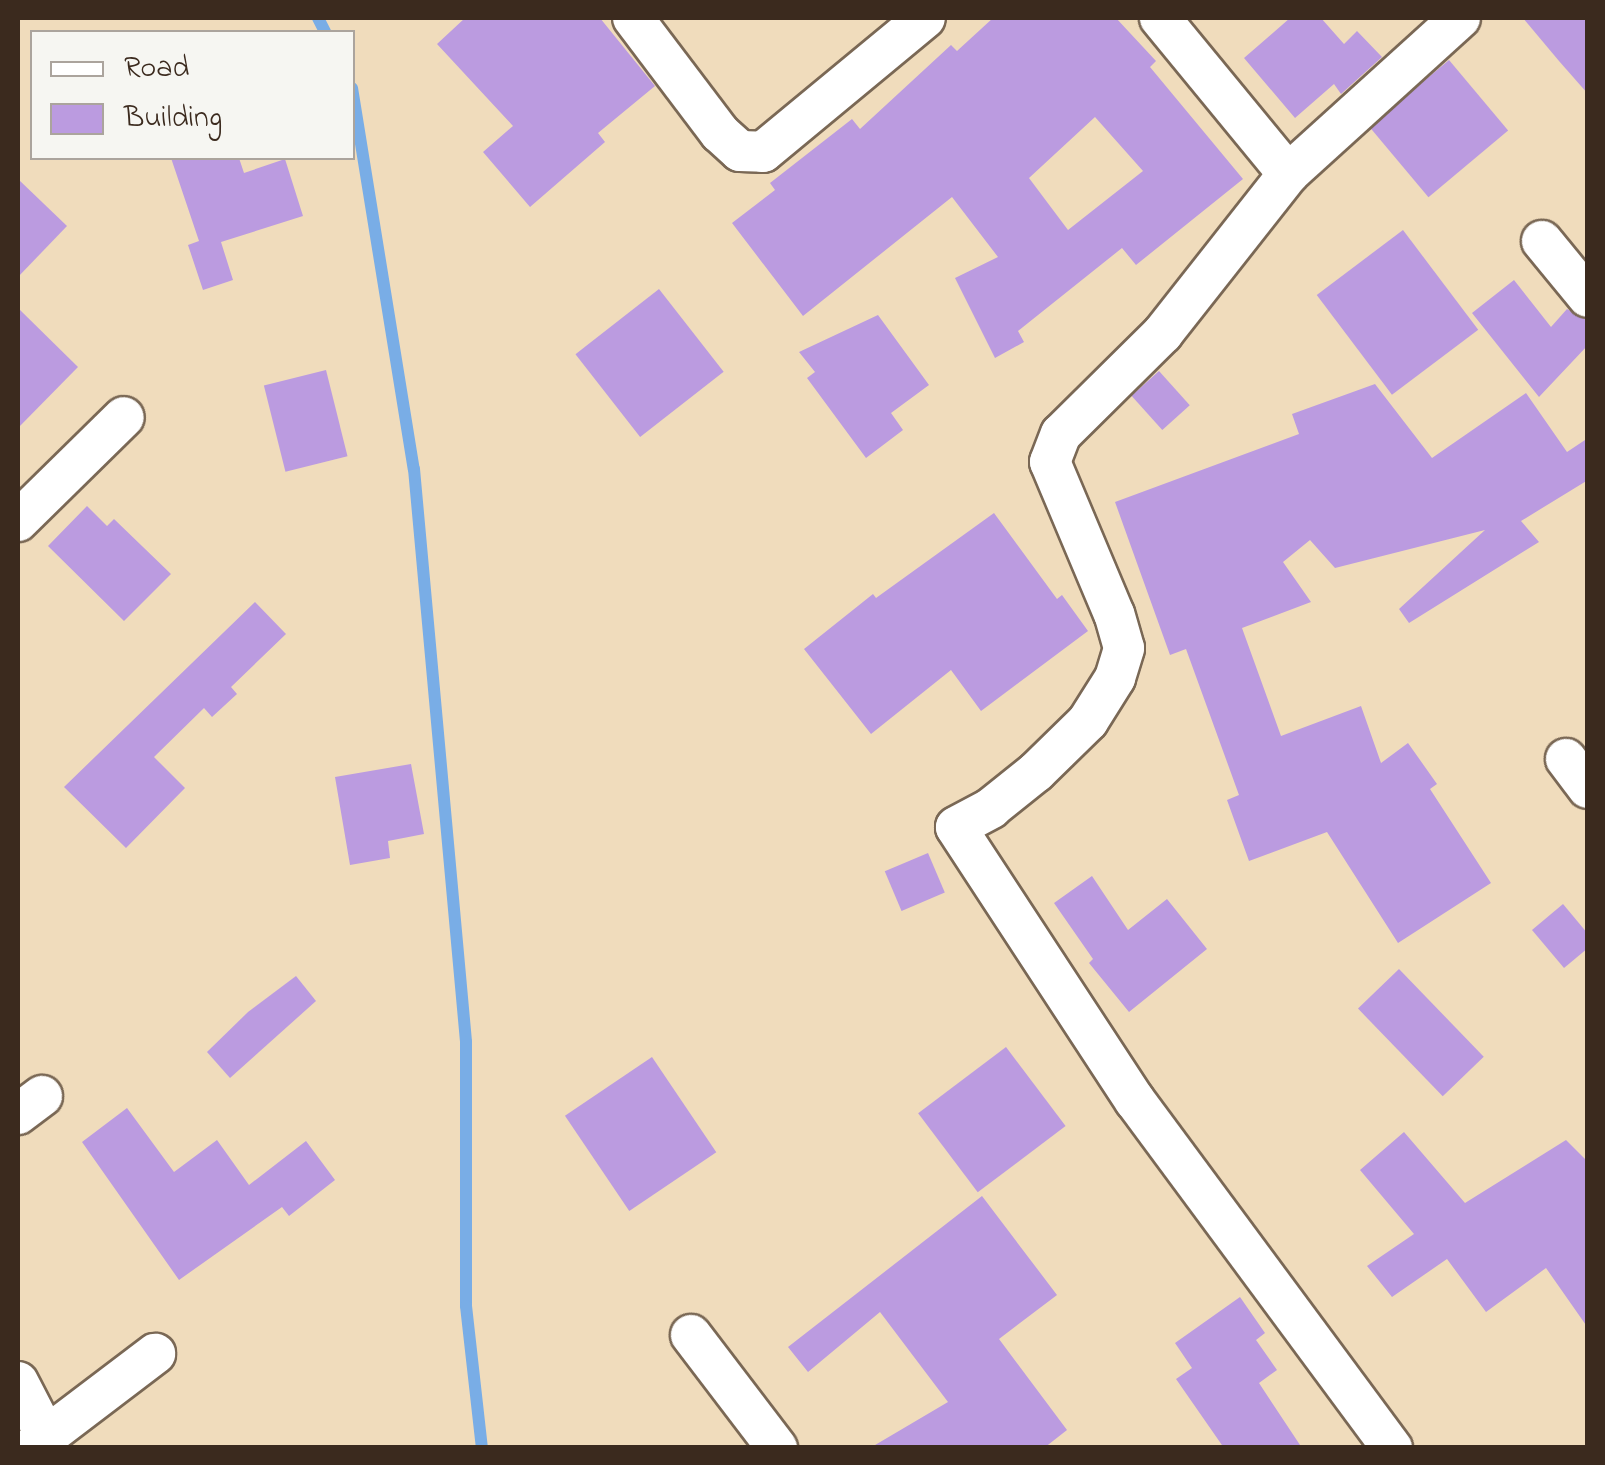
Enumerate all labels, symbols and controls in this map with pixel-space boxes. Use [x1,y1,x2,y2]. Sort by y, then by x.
legend [30,30,355,160]
text: Road [124,47,189,91]
text: Building [124,97,222,141]

